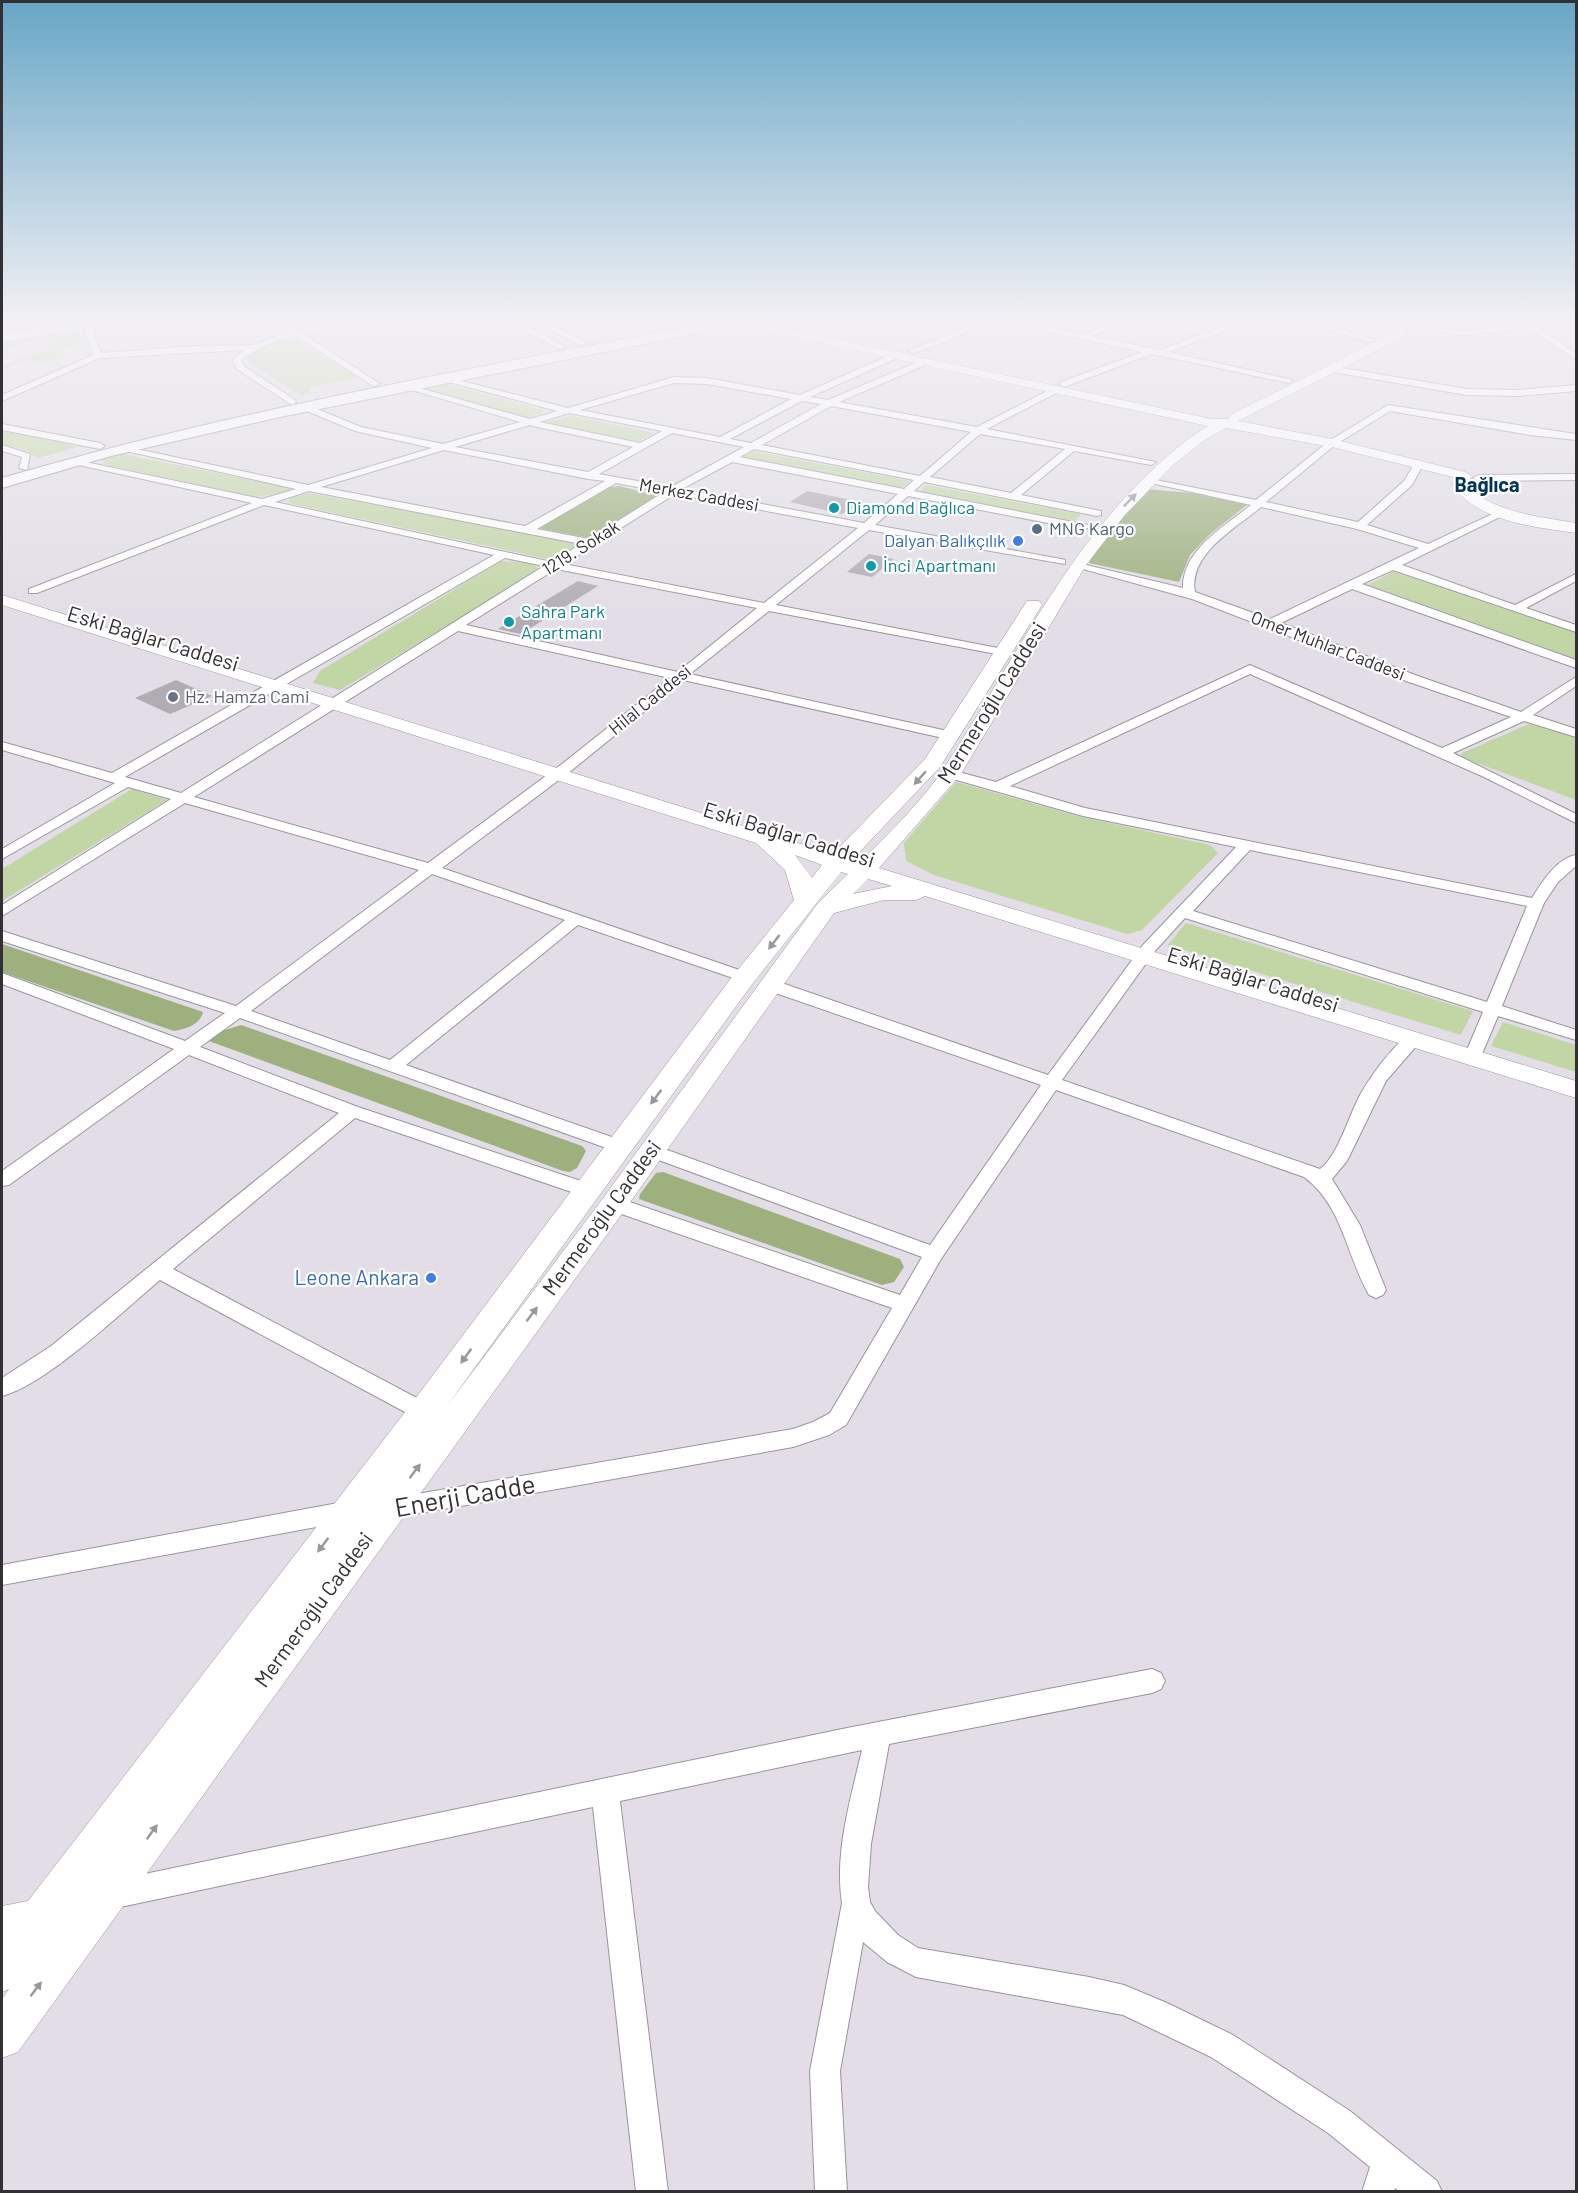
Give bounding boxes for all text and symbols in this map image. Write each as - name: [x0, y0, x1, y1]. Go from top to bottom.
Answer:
- district label: Bağlıca: [1455, 472, 1519, 496]
- street label: Merkez Caddesi: [638, 473, 761, 515]
- one-way arrow: [1123, 494, 1137, 508]
- place label: Diamond Bağlıca: [846, 496, 975, 518]
- marker: Diamond Bağlıca: [827, 501, 841, 515]
- street label: 1219. Sokak: [538, 515, 623, 580]
- place label: MNG Kargo: [1049, 517, 1135, 539]
- marker: MNG Kargo: [1030, 522, 1044, 536]
- place label: Dalyan Balıkçılık: [884, 529, 1006, 551]
- marker: Dalyan Balıkçılık: [1011, 534, 1025, 548]
- place label: İnci Apartmanı: [883, 554, 996, 576]
- marker: İnci Apartmanı: [864, 559, 878, 573]
- street label: Eski Bağlar Caddesi: [65, 600, 242, 676]
- place label: Sahra Park Apartmanı: [521, 600, 605, 643]
- street label: Omer Muhlar Caddesi: [1248, 605, 1409, 685]
- marker: Sahra Park Apartmanı: [502, 615, 516, 629]
- street label: Mermeroğlu Caddesi: [931, 617, 1050, 787]
- street label: Hilal Caddesi: [604, 659, 695, 739]
- place label: Hz. Hamza Cami: [185, 685, 310, 707]
- marker: Hz. Hamza Cami: [166, 690, 180, 704]
- one-way arrow: [914, 770, 927, 785]
- street label: Eski Bağlar Caddesi: [701, 796, 878, 872]
- one-way arrow: [768, 934, 780, 949]
- street label: Eski Bağlar Caddesi: [1165, 941, 1342, 1017]
- one-way arrow: [650, 1088, 662, 1104]
- street label: Mermeroğlu Caddesi: [536, 1135, 665, 1300]
- place label: Leone Ankara: [294, 1264, 419, 1289]
- marker: Leone Ankara: [424, 1271, 438, 1285]
- one-way arrow: [525, 1307, 537, 1322]
- one-way arrow: [460, 1348, 472, 1363]
- one-way arrow: [409, 1463, 422, 1479]
- street label: Enerji Cadde: [392, 1467, 537, 1522]
- street label: Mermeroğlu Caddesi: [248, 1527, 377, 1692]
- one-way arrow: [317, 1537, 330, 1553]
- one-way arrow: [146, 1825, 158, 1841]
- one-way arrow: [30, 1982, 42, 1997]

